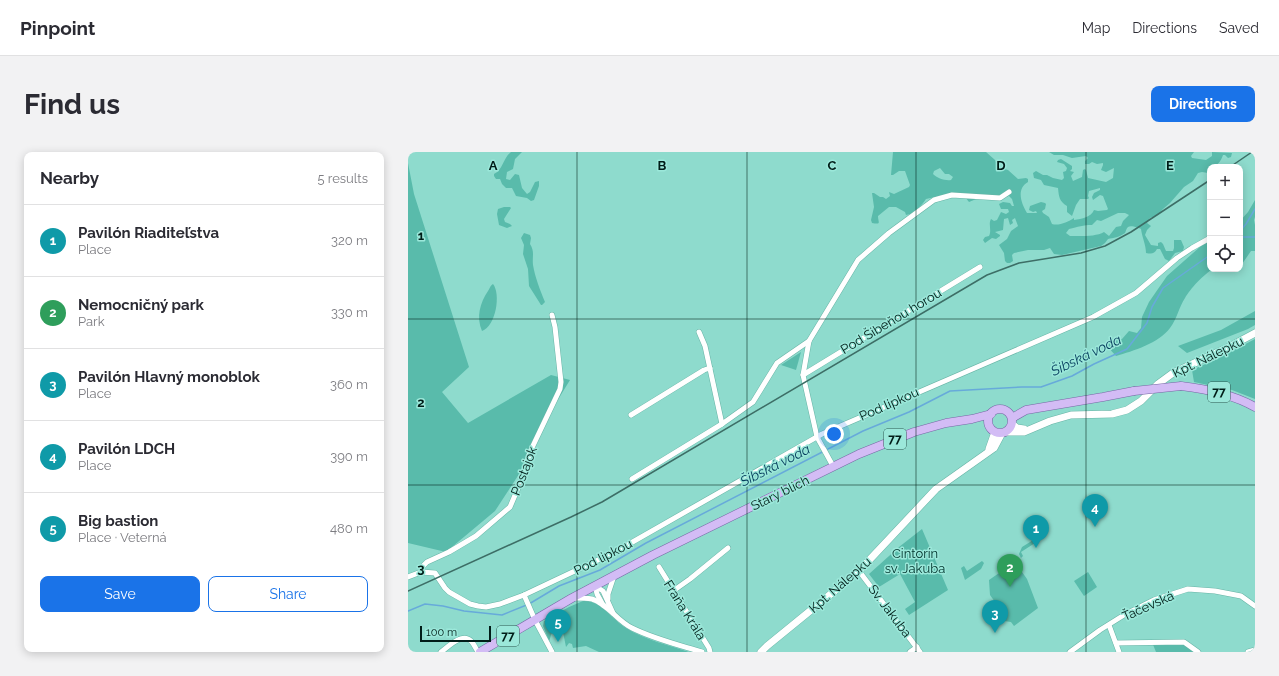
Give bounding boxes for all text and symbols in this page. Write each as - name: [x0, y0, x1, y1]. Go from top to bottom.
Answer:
- text: Pinpoint: [20, 17, 95, 39]
- text: Map: [1082, 20, 1110, 36]
- text: Directions: [1132, 20, 1197, 36]
- text: Saved: [1219, 20, 1259, 36]
- button: Directions: [1151, 86, 1255, 122]
- text: Find us: [24, 88, 120, 121]
- text: A: [489, 158, 498, 173]
- text: B: [658, 158, 667, 173]
- text: C: [828, 158, 837, 173]
- text: D: [996, 158, 1006, 173]
- text: E: [1166, 158, 1174, 173]
- map controls: [1207, 164, 1243, 272]
- button: +: [1207, 164, 1243, 200]
- text: Nearby: [40, 168, 99, 188]
- text: 5 results: [317, 171, 368, 186]
- button: −: [1207, 200, 1243, 236]
- text: Pavilón Riaditeľstva: [78, 224, 219, 242]
- text: 1: [418, 228, 425, 243]
- text: 1: [50, 233, 56, 248]
- text: 320 m: [331, 233, 368, 248]
- button: locate: [1207, 236, 1243, 272]
- text: Place: [78, 242, 111, 257]
- street label: Pod Šibeňou horou: [837, 284, 944, 357]
- text: Nemocničný park: [78, 296, 204, 314]
- text: 2: [49, 305, 57, 320]
- text: 330 m: [331, 305, 368, 320]
- text: Park: [78, 314, 105, 329]
- water label: Šibská voda: [1046, 329, 1124, 379]
- street label: Kpt. Nálepku: [1170, 333, 1246, 381]
- text: Pavilón Hlavný monoblok: [78, 368, 260, 386]
- text: 3: [49, 377, 57, 392]
- text: 360 m: [330, 377, 368, 392]
- road number: 77: [1208, 382, 1230, 402]
- street label: Pod lipkou: [857, 384, 921, 424]
- text: Place: [78, 386, 111, 401]
- text: 2: [417, 395, 425, 410]
- your location: [824, 424, 844, 444]
- road number: 77: [884, 429, 906, 449]
- water label: Šibská voda: [736, 439, 813, 490]
- text: Pavilón LDCH: [78, 440, 175, 458]
- street label: Postajok: [508, 444, 540, 497]
- text: 4: [49, 449, 57, 464]
- text: 390 m: [330, 449, 368, 464]
- text: Place: [78, 458, 111, 473]
- street label: Starý blich: [748, 472, 812, 514]
- pin: 4: [1082, 494, 1108, 527]
- text: Big bastion: [78, 512, 158, 530]
- pin: 1: [1023, 515, 1049, 548]
- text: 5: [49, 521, 57, 536]
- text: 480 m: [330, 521, 368, 536]
- text: Place · Veterná: [78, 530, 167, 545]
- street label: Pod lipkou: [571, 536, 635, 578]
- park label: Cintorín sv. Jakuba: [885, 546, 945, 576]
- street label: Kpt. Nálepku: [806, 554, 874, 616]
- pin: 2: [997, 554, 1023, 587]
- text: 3: [417, 561, 425, 576]
- button: Save: [40, 576, 200, 612]
- button: Share: [208, 576, 368, 612]
- street label: Fraňa Kráľa: [661, 577, 709, 643]
- street label: Sv. Jakuba: [865, 582, 915, 640]
- street label: Ťačevská: [1120, 588, 1176, 624]
- pin: 3: [982, 600, 1008, 633]
- pin: 5: [545, 609, 571, 642]
- scale bar: [420, 624, 491, 643]
- text: 100 m: [426, 626, 457, 639]
- road number: 77: [497, 626, 519, 646]

